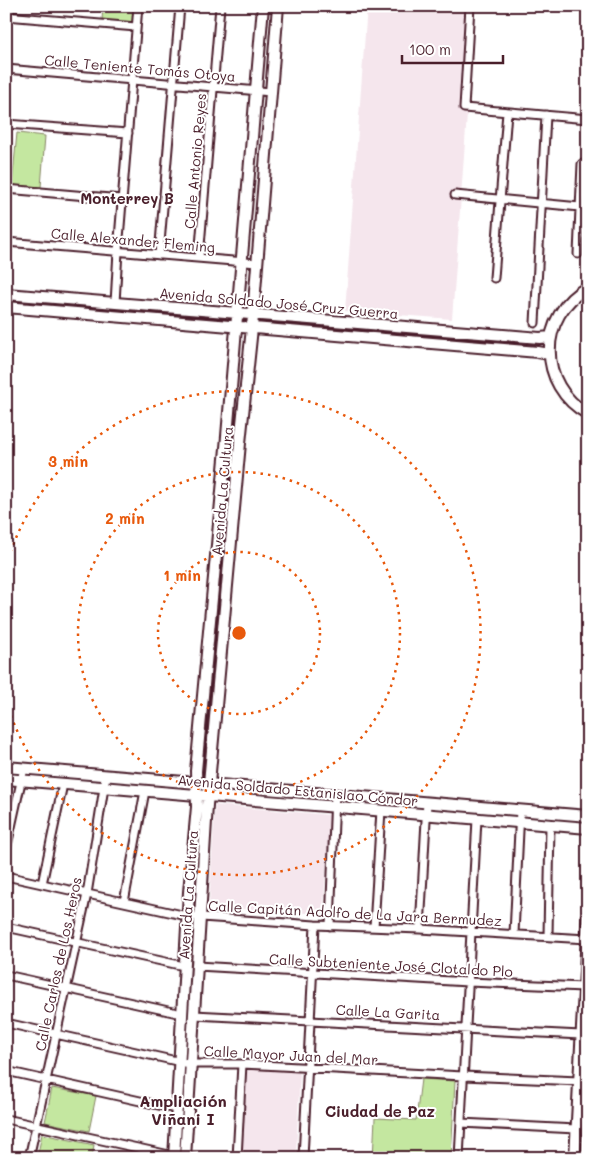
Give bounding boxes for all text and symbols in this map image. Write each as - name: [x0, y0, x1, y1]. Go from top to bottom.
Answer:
- scale bar: [402, 32, 503, 64]
- text: 100 m: [409, 39, 451, 59]
- street label: Calle Teniente Tomás Otoya: [44, 50, 236, 86]
- street label: Calle Antonio Reyes: [180, 92, 210, 230]
- district label: Monterrey B: [80, 188, 174, 208]
- street label: Calle Alexander Fleming: [50, 223, 216, 257]
- street label: Avenida Soldado José Cruz Guerra: [159, 283, 399, 323]
- street label: Avenida La Cultura: [207, 426, 237, 556]
- text: 3 min: [48, 451, 88, 471]
- text: 2 min: [105, 508, 145, 528]
- text: 1 min: [163, 565, 201, 585]
- centre of rings: [230, 624, 248, 642]
- street label: Avenida Soldado Estanislao Cóndor: [177, 770, 419, 810]
- street label: Avenida La Cultura: [174, 830, 202, 960]
- street label: Calle Carlos de Los Heros: [30, 875, 86, 1053]
- street label: Calle Capitán Adolfo de La Jara Bermudez: [208, 896, 503, 930]
- street label: Calle Subteniente José Clotaldo Plo: [269, 949, 513, 981]
- street label: Calle La Garita: [335, 1000, 441, 1024]
- street label: Calle Mayor Juan del Mar: [203, 1041, 379, 1069]
- district label: Ampliación Viñani I: [139, 1090, 227, 1129]
- district label: Ciudad de Paz: [325, 1101, 436, 1121]

